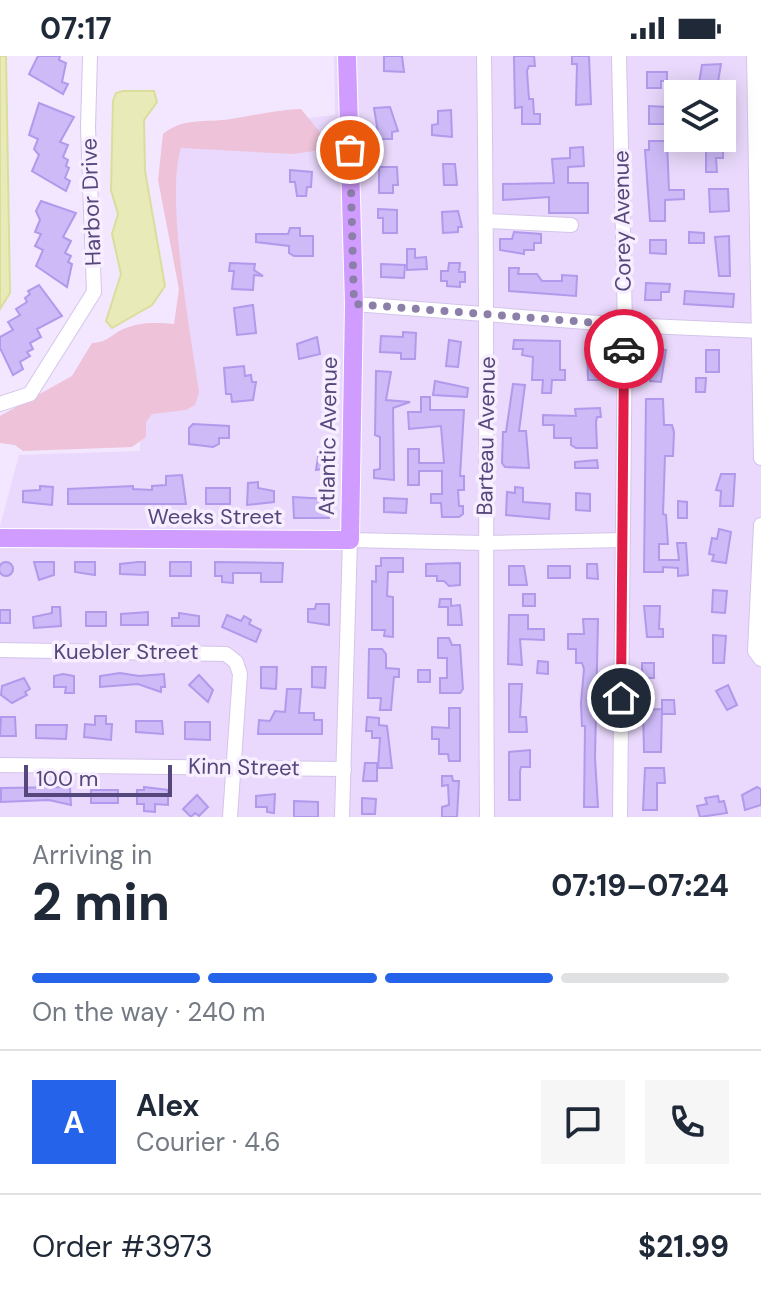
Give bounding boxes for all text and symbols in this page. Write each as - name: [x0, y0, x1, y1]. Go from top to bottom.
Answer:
- text: 07:17: [40, 9, 112, 48]
- map controls: [664, 80, 736, 152]
- button: layers: [664, 80, 736, 152]
- pin: [316, 116, 384, 184]
- icon: bag: [328, 128, 372, 172]
- street label: Harbor Drive: [74, 138, 108, 266]
- street label: Corey Avenue: [606, 150, 638, 292]
- courier: [584, 309, 664, 389]
- icon: car: [602, 327, 646, 371]
- street label: Atlantic Avenue: [312, 356, 344, 516]
- street label: Barteau Avenue: [470, 356, 502, 516]
- street label: Weeks Street: [148, 502, 282, 531]
- street label: Kuebler Street: [53, 637, 199, 666]
- pin: [587, 664, 655, 732]
- icon: home: [599, 676, 643, 720]
- street label: Kinn Street: [188, 752, 300, 782]
- scale bar: [24, 761, 172, 797]
- text: 100 m: [36, 764, 98, 793]
- text: Arriving in: [32, 838, 152, 872]
- text: 07:19–07:24: [551, 866, 729, 905]
- text: 2 min: [32, 868, 170, 936]
- text: On the way · 240 m: [32, 995, 266, 1029]
- button: chat: [541, 1080, 625, 1164]
- button: phone: [645, 1080, 729, 1164]
- text: Alex: [136, 1086, 199, 1125]
- text: A: [63, 1103, 85, 1142]
- text: Courier · 4.6: [136, 1125, 281, 1159]
- text: Order #3973: [32, 1227, 213, 1266]
- text: $21.99: [638, 1227, 729, 1266]

